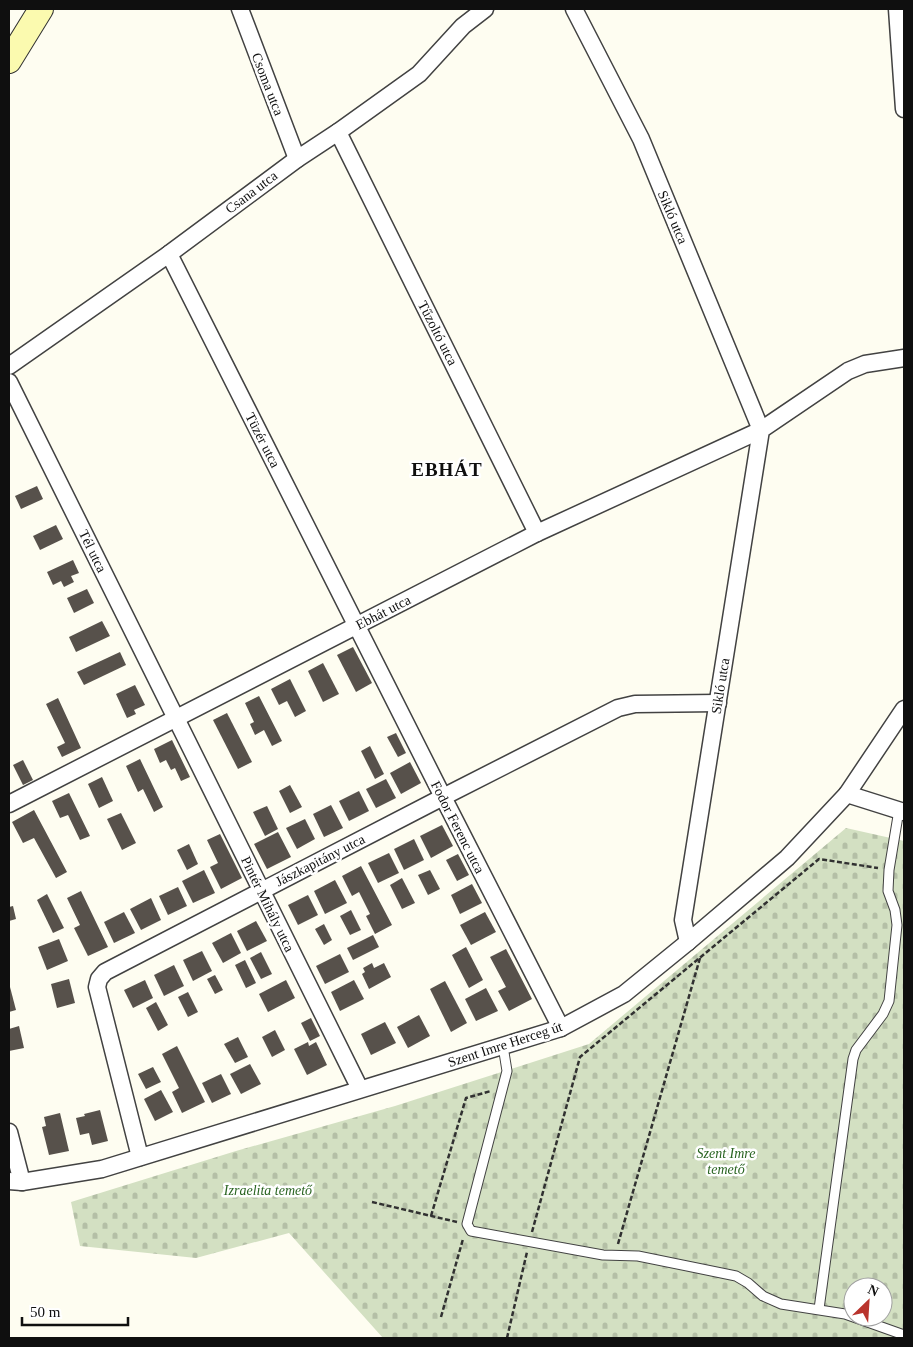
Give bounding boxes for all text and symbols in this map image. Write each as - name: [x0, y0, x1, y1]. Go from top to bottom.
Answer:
- street label: Csoma utca: [249, 51, 287, 118]
- street label: Csana utca: [222, 168, 281, 217]
- street label: Sikló utca: [655, 188, 691, 247]
- street label: Tűzoltó utca: [415, 298, 461, 369]
- street label: Tüzér utca: [242, 410, 283, 471]
- district label: EBHÁT: [411, 459, 483, 480]
- street label: Tél utca: [76, 527, 110, 576]
- street label: Ebhát utca: [353, 592, 414, 633]
- street label: Sikló utca: [709, 656, 732, 715]
- street label: Fodor Ferenc utca: [428, 778, 488, 877]
- street label: Jászkapitány utca: [273, 831, 368, 889]
- street label: Pintér Mihály utca: [238, 854, 297, 955]
- street label: Szent Imre Herceg út: [446, 1019, 564, 1070]
- park label: Szent Imre temető: [697, 1146, 755, 1177]
- park label: Izraelita temető: [223, 1183, 313, 1198]
- north arrow: [843, 1277, 893, 1327]
- text: N: [866, 1282, 881, 1300]
- scale bar: [22, 1294, 129, 1326]
- text: 50 m: [30, 1304, 61, 1320]

